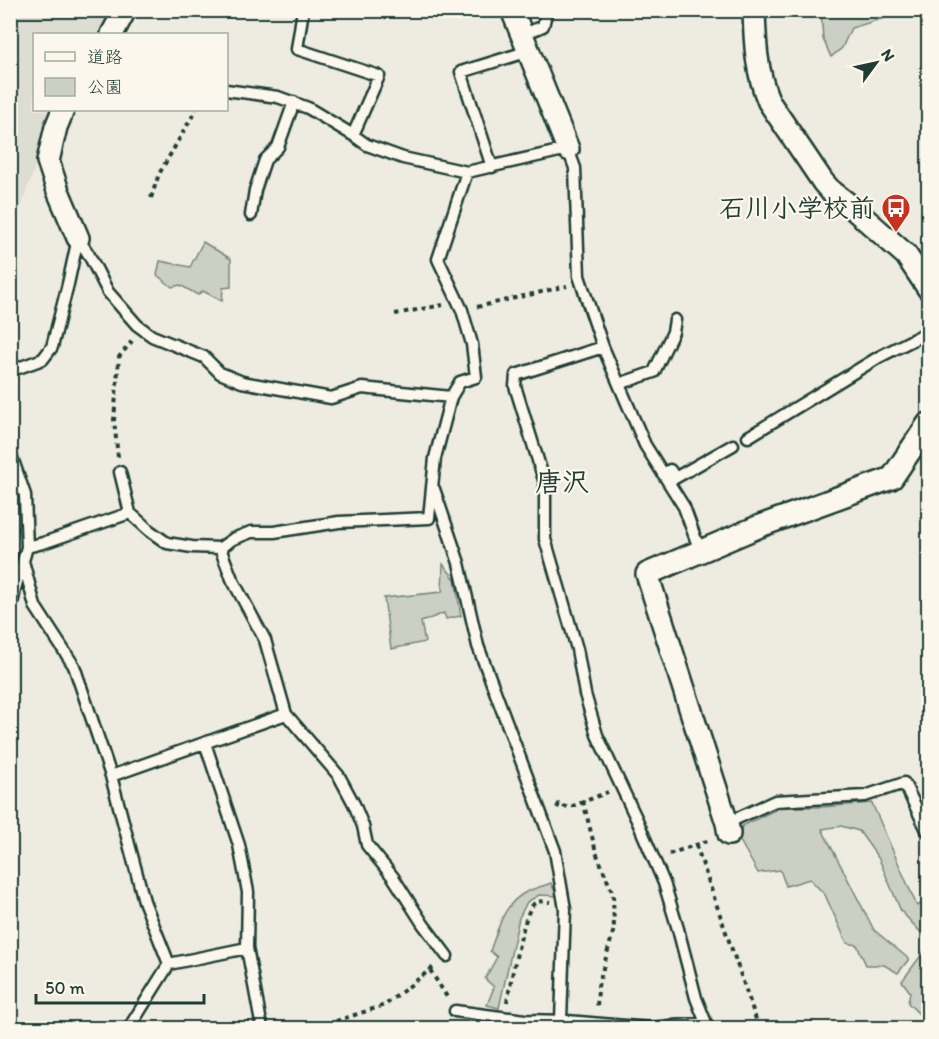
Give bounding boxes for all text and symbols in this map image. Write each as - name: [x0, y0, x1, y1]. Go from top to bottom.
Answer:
- legend: [33, 33, 228, 111]
- north arrow: [846, 33, 906, 93]
- text: N: [877, 45, 899, 65]
- text: 道路: [87, 46, 123, 68]
- text: 公園: [87, 76, 123, 98]
- place label: 石川小学校前: [719, 192, 875, 224]
- bus stop icon: 石川小学校前: [880, 192, 912, 234]
- district label: 唐沢: [535, 465, 589, 498]
- scale bar: [36, 967, 204, 1005]
- text: 50 m: [45, 977, 85, 999]

